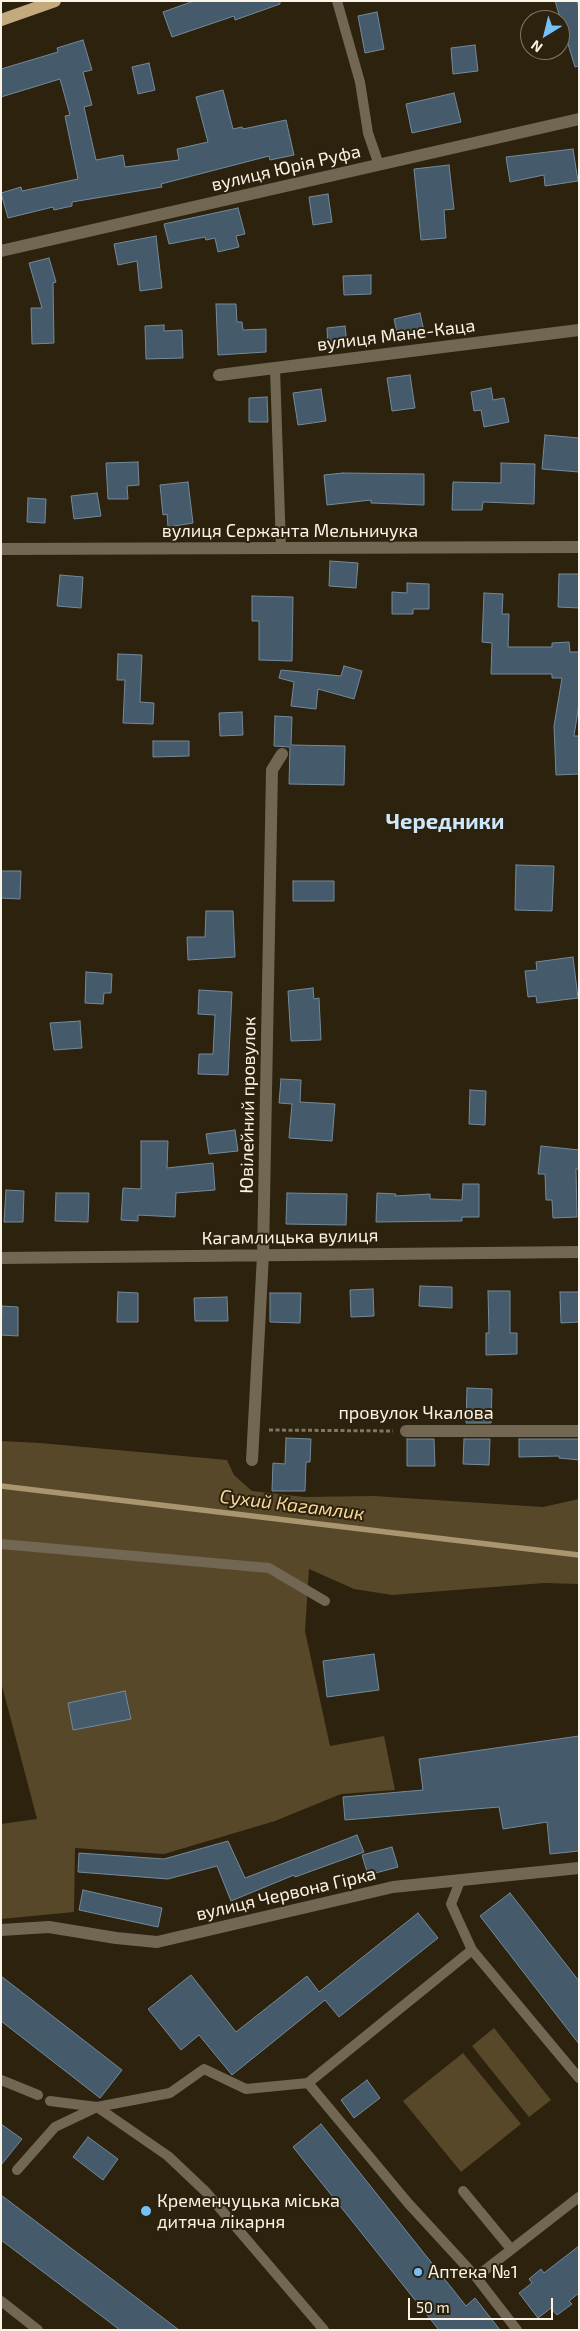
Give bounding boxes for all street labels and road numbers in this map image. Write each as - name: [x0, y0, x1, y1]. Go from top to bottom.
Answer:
- street label: вулиця Юрія Руфа: [209, 140, 363, 196]
- street label: вулиця Мане-Каца: [316, 315, 476, 355]
- street label: вулиця Сержанта Мельничука: [162, 520, 418, 542]
- street label: Ювілейний провулок: [236, 1016, 260, 1194]
- street label: Кагамлицька вулиця: [201, 1225, 379, 1249]
- street label: провулок Чкалова: [338, 1402, 494, 1424]
- street label: вулиця Червона Гірка: [194, 1863, 378, 1925]

